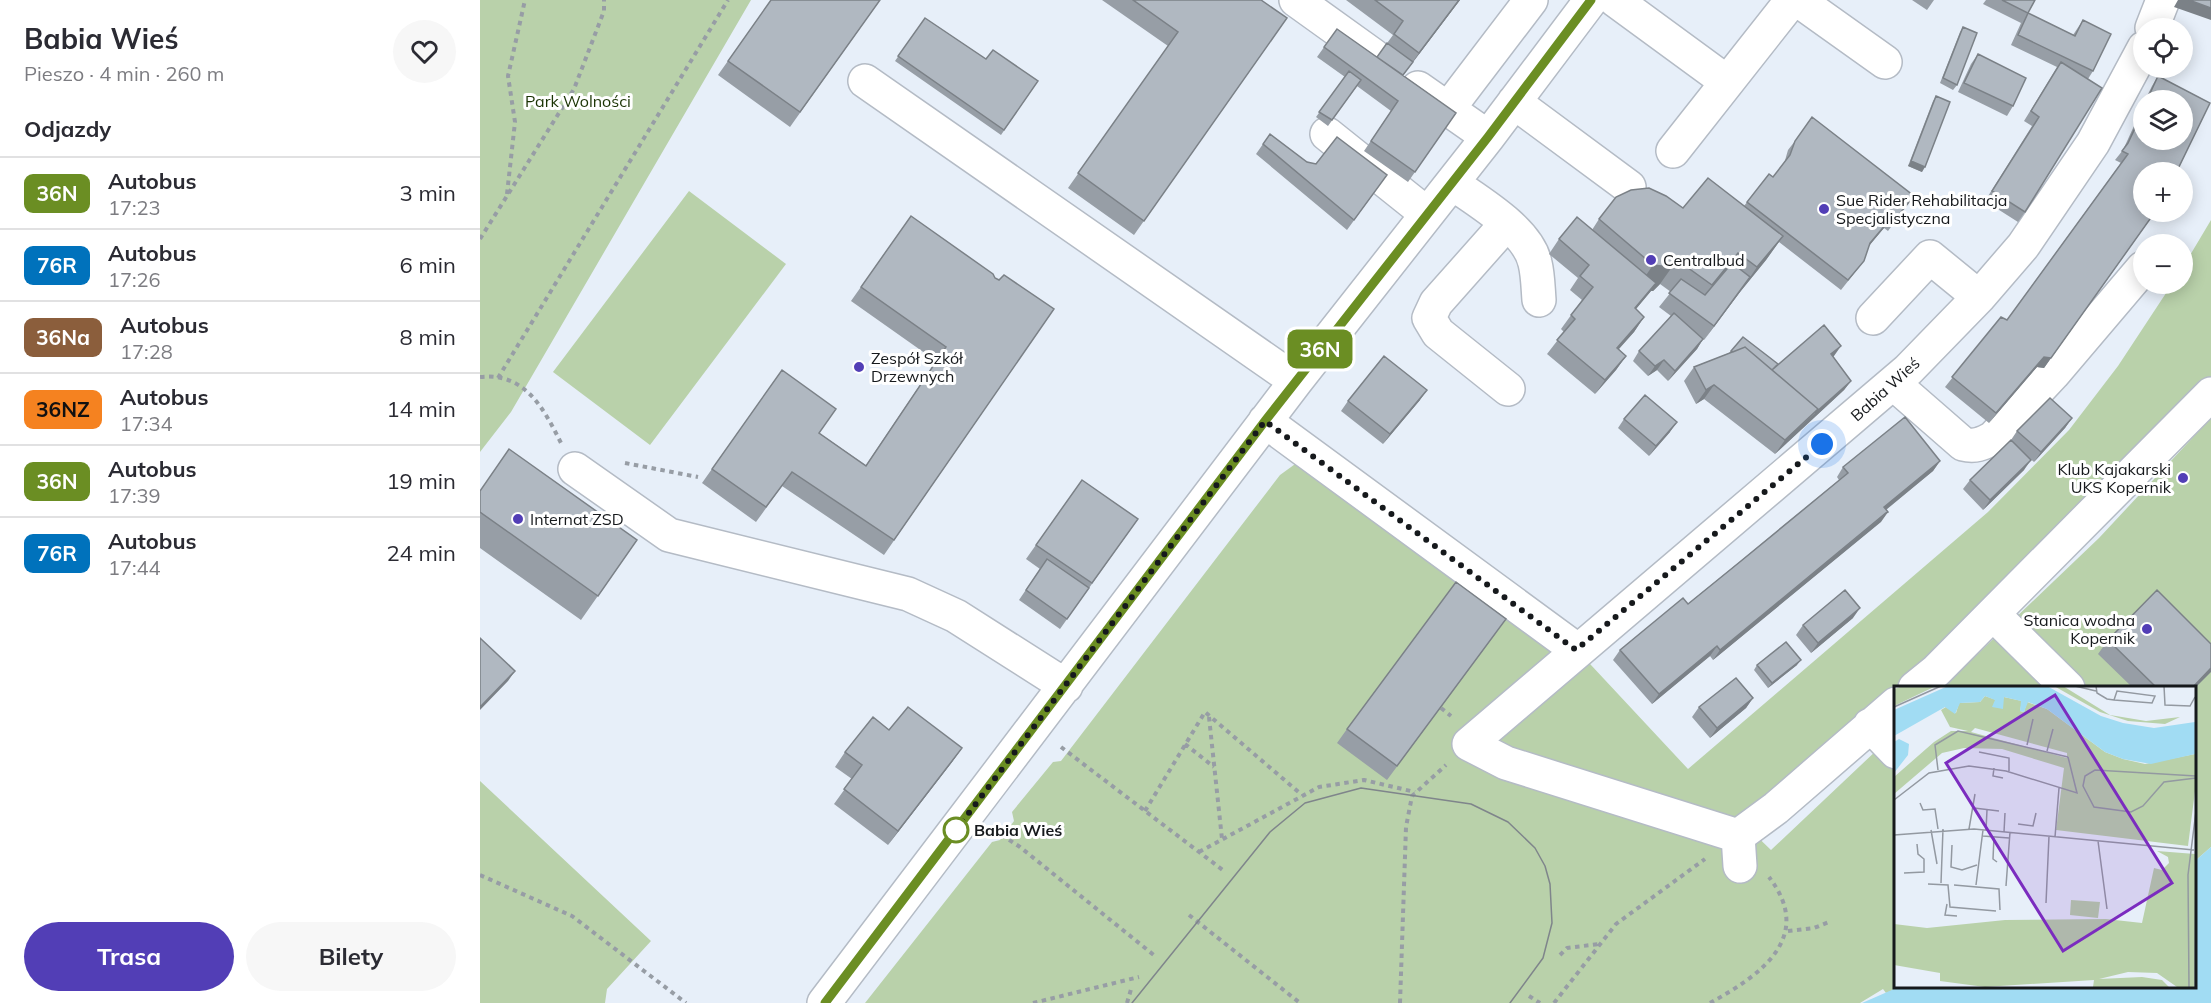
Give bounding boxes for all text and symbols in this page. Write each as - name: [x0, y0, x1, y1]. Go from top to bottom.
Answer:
- map controls: [2133, 18, 2193, 294]
- button: locate: [2133, 18, 2193, 78]
- button: heart: [393, 20, 456, 83]
- text: Babia Wieś: [24, 21, 178, 56]
- text: Pieszo · 4 min · 260 m: [24, 61, 224, 86]
- button: layers: [2133, 90, 2193, 150]
- park label: Park Wolności: [525, 91, 631, 111]
- text: Odjazdy: [24, 115, 111, 143]
- button: +: [2133, 162, 2193, 222]
- text: Autobus: [108, 167, 197, 195]
- text: 3 min: [400, 179, 456, 207]
- text: 36N: [36, 180, 78, 206]
- place label: Sue Rider Rehabilitacja Specjalistyczna: [1836, 190, 2007, 228]
- text: 17:23: [108, 195, 161, 220]
- marker: Sue Rider Rehabilitacja Specjalistyczna: [1817, 202, 1831, 216]
- button: −: [2133, 234, 2193, 294]
- text: Autobus: [108, 239, 197, 267]
- place label: Centralbud: [1663, 250, 1745, 270]
- text: 6 min: [400, 251, 456, 279]
- text: 76R: [37, 252, 77, 278]
- marker: Centralbud: [1644, 253, 1658, 267]
- text: 17:26: [108, 267, 161, 292]
- text: Autobus: [120, 311, 209, 339]
- text: 8 min: [400, 323, 456, 351]
- text: 36Na: [36, 324, 90, 350]
- line badge: 36N: [1286, 330, 1354, 368]
- text: 36N: [1299, 336, 1341, 362]
- text: 17:28: [120, 339, 173, 364]
- place label: Zespół Szkół Drzewnych: [871, 348, 964, 386]
- street label: Babia Wieś: [1846, 353, 1924, 425]
- marker: Zespół Szkół Drzewnych: [852, 360, 866, 374]
- text: Autobus: [120, 383, 208, 411]
- text: 14 min: [386, 395, 456, 423]
- text: 36NZ: [36, 396, 90, 422]
- text: 17:34: [120, 411, 172, 436]
- your location: [1807, 429, 1837, 459]
- text: Autobus: [108, 455, 197, 483]
- place label: Klub Kajakarski UKS Kopernik: [2057, 459, 2172, 497]
- text: 19 min: [386, 467, 456, 495]
- text: 36N: [36, 468, 78, 494]
- marker: Klub Kajakarski UKS Kopernik: [2176, 471, 2190, 485]
- text: 17:39: [108, 483, 161, 508]
- place label: Internat ZSD: [530, 509, 624, 529]
- marker: Internat ZSD: [511, 512, 525, 526]
- text: Autobus: [108, 527, 197, 555]
- text: 24 min: [386, 539, 456, 567]
- text: 76R: [37, 540, 77, 566]
- text: 17:44: [108, 555, 161, 580]
- place label: Stanica wodna Kopernik: [2024, 610, 2136, 648]
- marker: Stanica wodna Kopernik: [2140, 622, 2154, 636]
- inset map: [1894, 686, 2196, 988]
- marker: Babia Wieś: [943, 817, 969, 843]
- place label: Babia Wieś: [974, 820, 1062, 840]
- button: Trasa: [24, 922, 234, 991]
- button: Bilety: [246, 922, 456, 991]

